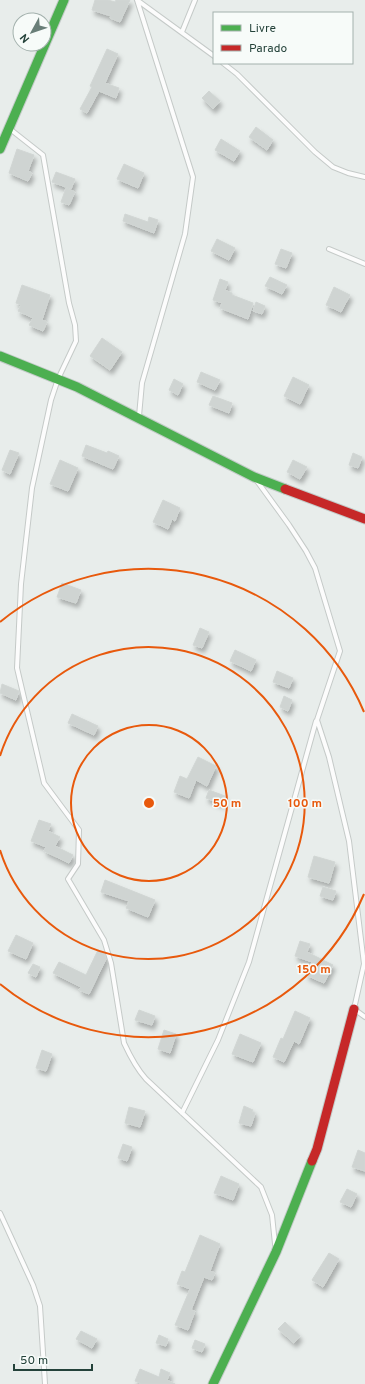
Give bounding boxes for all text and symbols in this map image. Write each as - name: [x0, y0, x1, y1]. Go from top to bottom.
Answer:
- north arrow: [12, 12, 52, 52]
- legend: [213, 12, 353, 64]
- text: Livre: [249, 21, 276, 37]
- text: N: [17, 30, 33, 45]
- text: Parado: [249, 41, 287, 57]
- centre of rings: [142, 796, 156, 810]
- text: 50 m: [213, 796, 241, 812]
- text: 100 m: [288, 796, 322, 812]
- text: 150 m: [297, 962, 331, 978]
- scale bar: [14, 1346, 92, 1372]
- text: 50 m: [20, 1353, 48, 1369]

